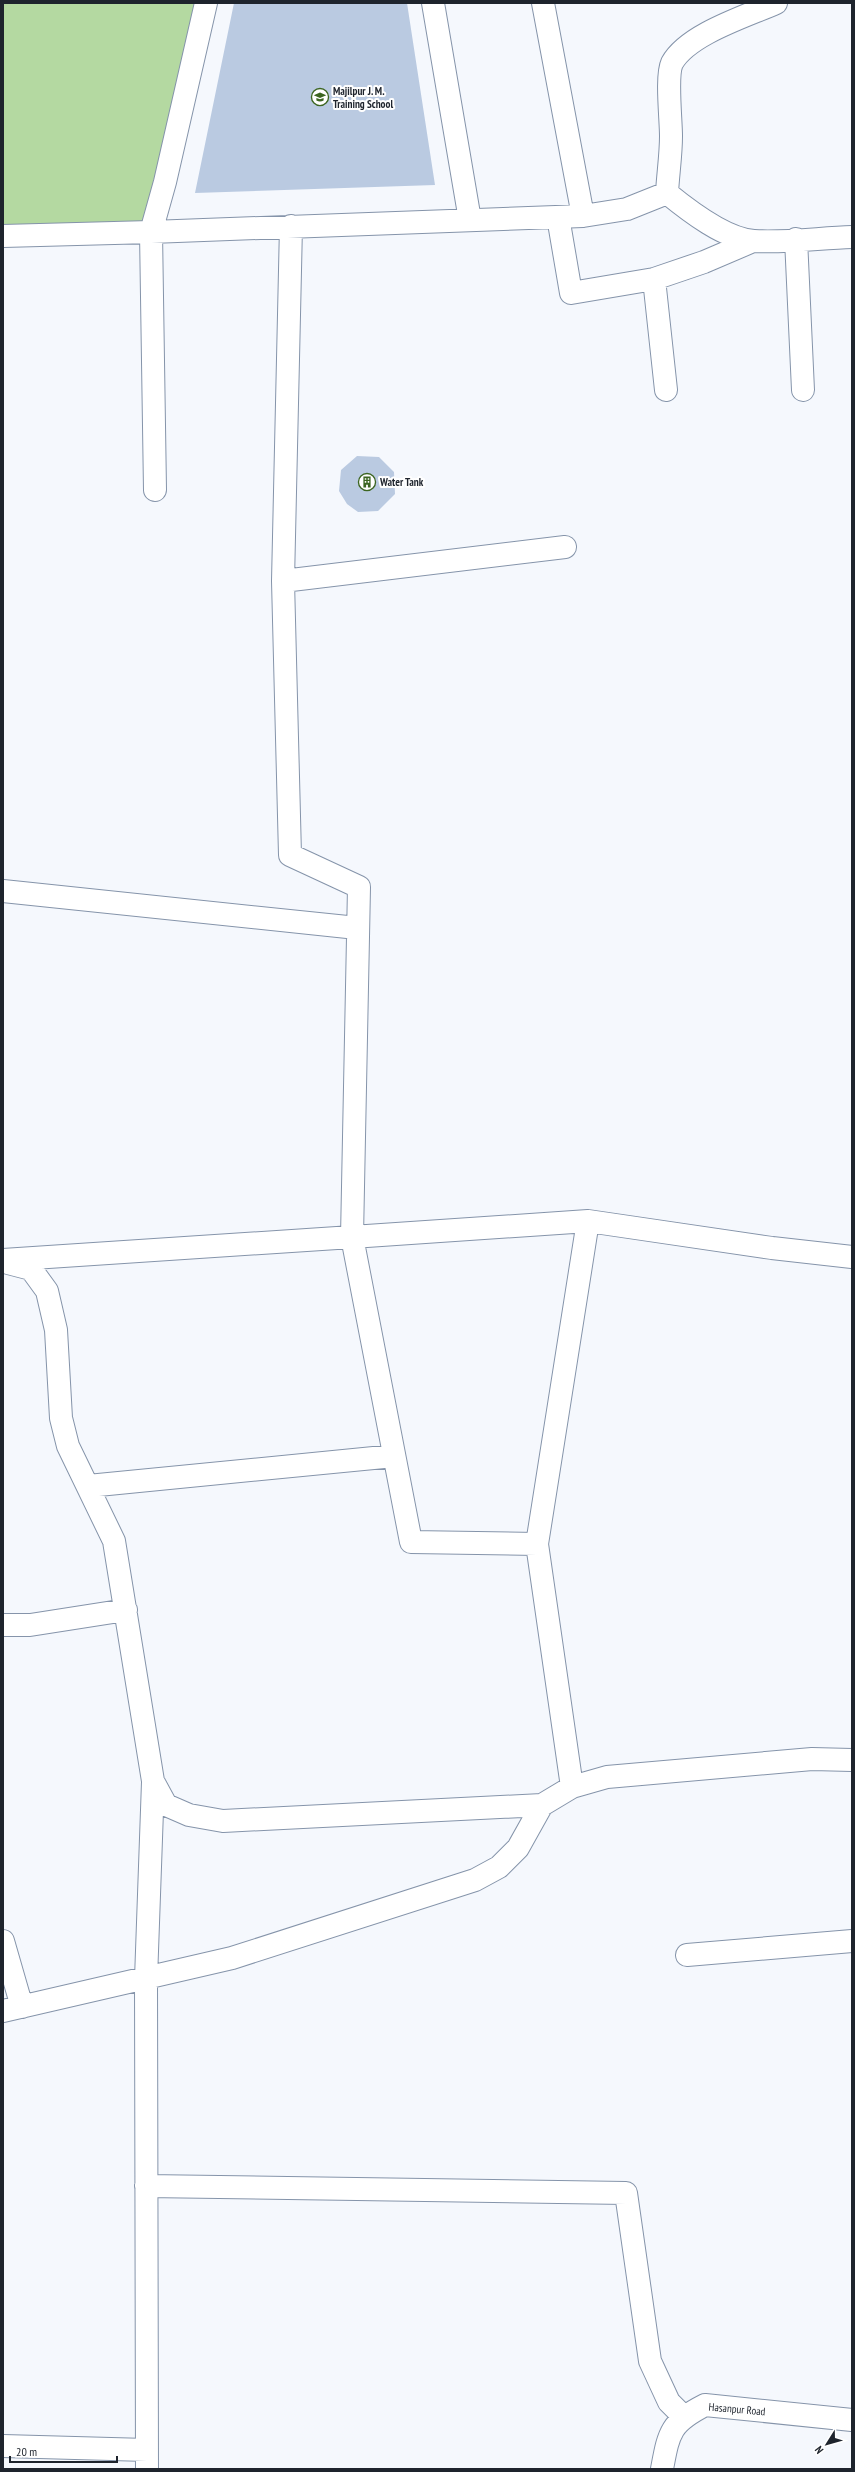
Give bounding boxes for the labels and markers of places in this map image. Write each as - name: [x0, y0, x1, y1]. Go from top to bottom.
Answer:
- place label: Majilpur J. M. Training School: [333, 84, 393, 111]
- school or university icon: Majilpur J. M. Training School: [310, 87, 330, 107]
- building icon: Water Tank: [357, 472, 377, 492]
- place label: Water Tank: [379, 475, 424, 489]

